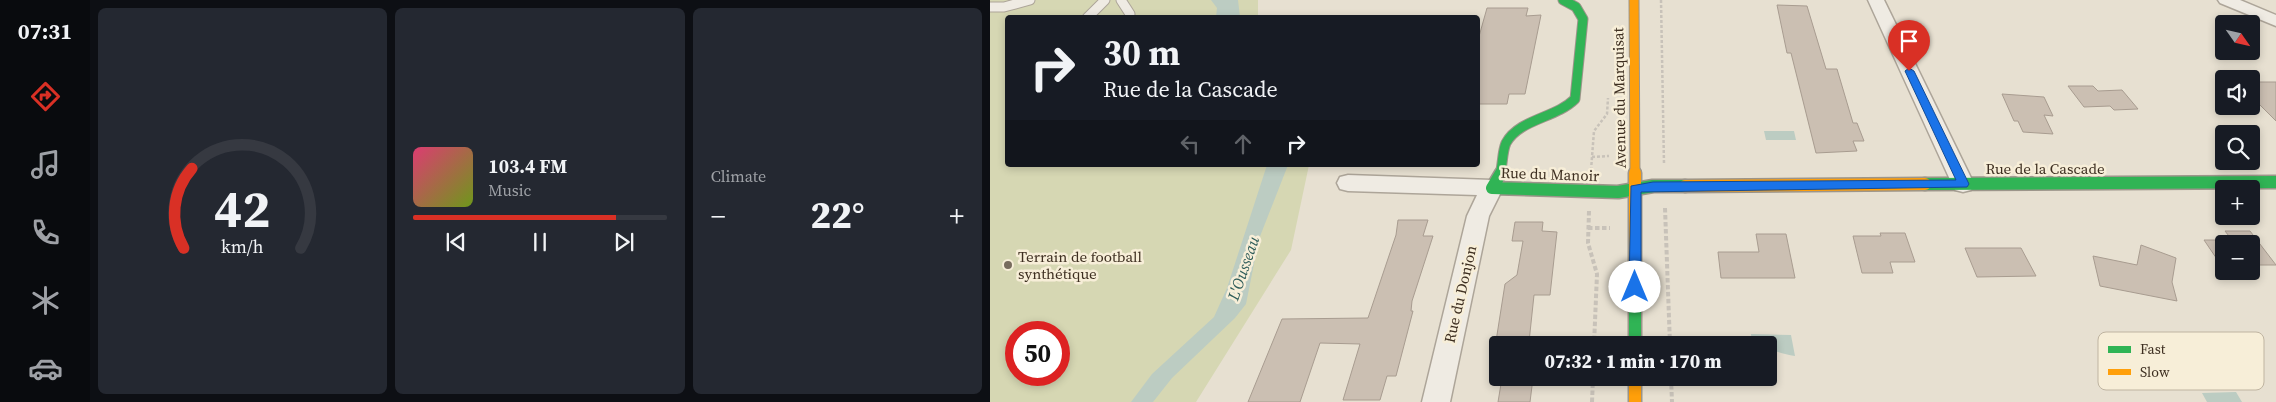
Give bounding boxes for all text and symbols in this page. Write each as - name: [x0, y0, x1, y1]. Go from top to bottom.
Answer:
- north arrow: [2215, 15, 2260, 60]
- map controls: [2215, 15, 2260, 280]
- text: 07:31: [18, 16, 72, 46]
- pin: [1888, 20, 1930, 71]
- street label: Avenue du Marquisat: [1607, 27, 1631, 169]
- icon: arrive: [1895, 27, 1923, 55]
- text: 30 m: [1103, 29, 1180, 77]
- icon: right: [1020, 35, 1085, 100]
- button: sound: [2215, 70, 2260, 115]
- text: Rue de la Cascade: [1103, 74, 1278, 104]
- icon: directions: [28, 79, 63, 114]
- button: search: [2215, 125, 2260, 170]
- icon: left: [1176, 130, 1204, 158]
- icon: ahead: [1229, 130, 1257, 158]
- icon: right: [1282, 130, 1310, 158]
- icon: music: [28, 147, 63, 182]
- text: 103.4 FM: [488, 153, 567, 179]
- street label: Rue de la Cascade: [1985, 158, 2105, 179]
- street label: Rue du Manoir: [1500, 162, 1600, 186]
- text: Climate: [711, 165, 766, 187]
- text: 42: [214, 173, 271, 244]
- text: Music: [488, 179, 531, 201]
- button: +: [2215, 180, 2260, 225]
- text: 22°: [810, 189, 865, 241]
- text: −: [711, 197, 726, 235]
- text: +: [949, 197, 964, 235]
- icon: phone: [28, 215, 63, 250]
- icon: previous: [442, 228, 470, 256]
- icon: pause: [526, 228, 554, 256]
- icon: next: [610, 228, 638, 256]
- water label: L'Ousseau: [1221, 232, 1264, 304]
- text: km/h: [221, 234, 264, 259]
- button: −: [2215, 235, 2260, 280]
- street label: Rue du Donjon: [1439, 243, 1481, 345]
- place label: Terrain de football synthétique: [1018, 246, 1143, 284]
- marker: Terrain de football synthétique: [1002, 259, 1014, 271]
- position arrow: [1608, 260, 1660, 312]
- icon: climate: [28, 283, 63, 318]
- speed limit sign: 50: [1005, 321, 1070, 386]
- legend: [2098, 332, 2264, 390]
- text: Fast: [2140, 339, 2166, 359]
- text: 07:32 · 1 min · 170 m: [1544, 348, 1722, 374]
- icon: car: [28, 351, 63, 386]
- text: Slow: [2140, 362, 2170, 382]

